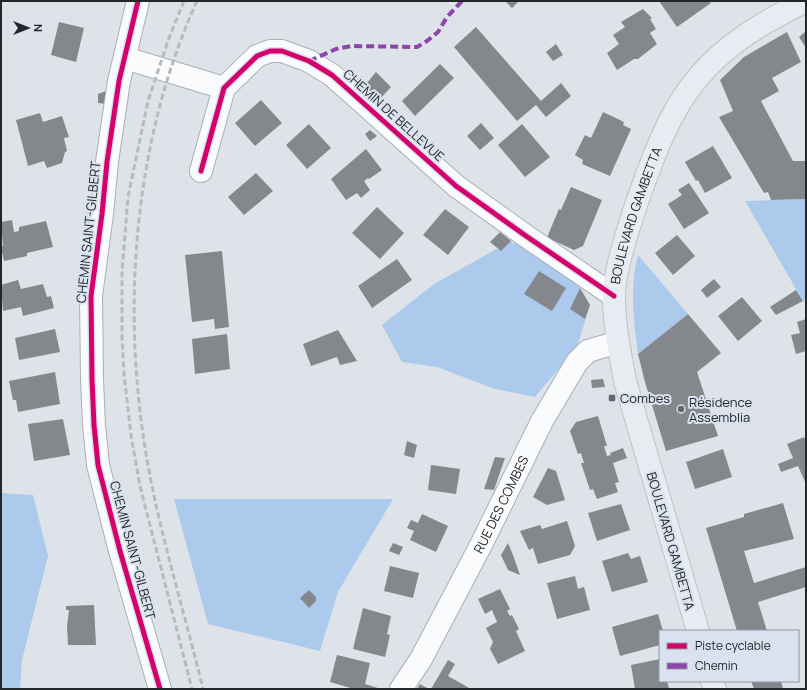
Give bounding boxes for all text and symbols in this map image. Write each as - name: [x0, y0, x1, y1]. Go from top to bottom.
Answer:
- north arrow: [8, 8, 48, 48]
- text: N: [31, 24, 46, 32]
- street label: CHEMIN DE BELLEVUE: [340, 65, 448, 165]
- street label: BOULEVARD GAMBETTA: [606, 144, 666, 285]
- street label: CHEMIN SAINT-GILBERT: [72, 160, 104, 304]
- place label: Combes: [620, 389, 670, 407]
- marker: Combes: [607, 393, 617, 403]
- place label: Résidence Assemblia: [689, 393, 752, 426]
- marker: Résidence Assemblia: [676, 404, 686, 414]
- street label: RUE DES COMBES: [469, 453, 533, 556]
- street label: BOULEVARD GAMBETTA: [643, 470, 699, 612]
- street label: CHEMIN SAINT-GILBERT: [106, 479, 160, 621]
- legend: [659, 630, 799, 682]
- text: Piste cyclable: [695, 637, 771, 654]
- text: Chemin: [695, 657, 738, 674]

